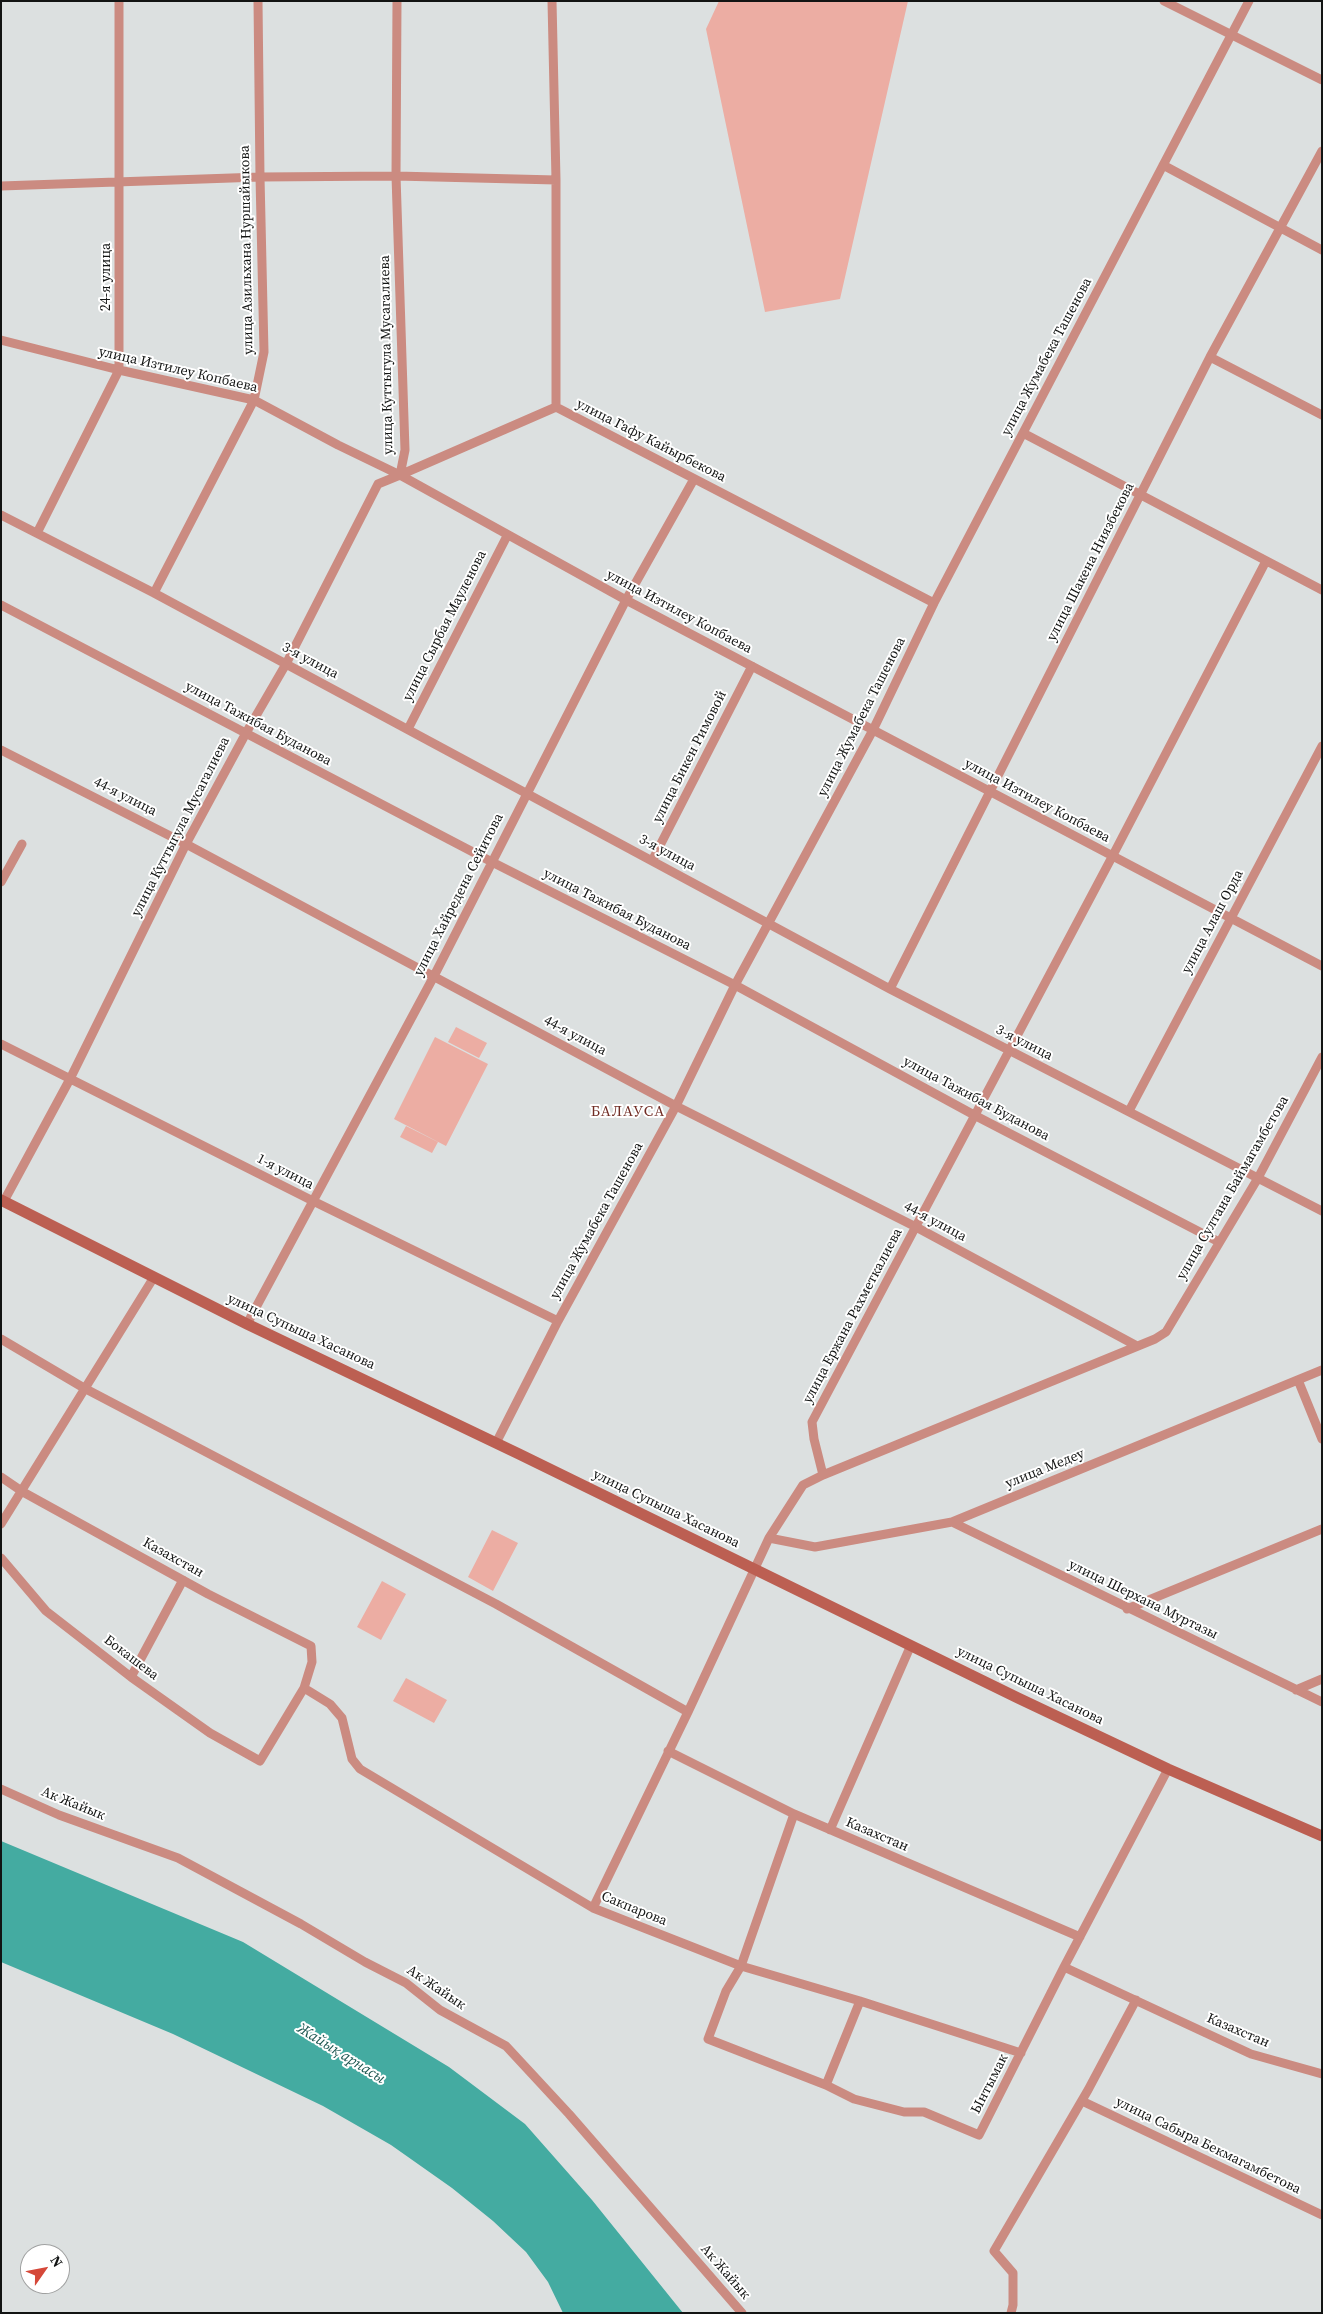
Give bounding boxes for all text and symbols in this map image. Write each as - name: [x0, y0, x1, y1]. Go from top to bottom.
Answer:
- street label: улица Азильхана Нуршайыкова: [237, 145, 257, 355]
- street label: 24-я улица: [98, 243, 114, 311]
- street label: улица Куттыгула Мусагалиева: [377, 255, 397, 455]
- street label: улица Жумабека Ташенова: [998, 275, 1096, 439]
- street label: улица Изтилеу Копбаева: [97, 344, 259, 396]
- street label: улица Гафу Кайырбекова: [573, 396, 729, 486]
- street label: улица Шакена Ниязбекова: [1044, 480, 1138, 644]
- street label: улица Сырбая Мауленова: [400, 548, 490, 704]
- street label: улица Изтилеу Копбаева: [603, 566, 755, 658]
- street label: улица Жумабека Ташенова: [814, 634, 910, 800]
- street label: 3-я улица: [279, 639, 341, 683]
- street label: улица Тажибая Буданова: [182, 678, 334, 770]
- street label: улица Бикен Римовой: [649, 688, 731, 826]
- street label: улица Куттыгула Мусагалиева: [128, 734, 234, 920]
- street label: улица Изтилеу Копбаева: [961, 755, 1113, 847]
- street label: 44-я улица: [91, 774, 159, 820]
- street label: улица Хайредена Сейитова: [411, 811, 507, 979]
- street label: 3-я улица: [636, 831, 698, 875]
- street label: улица Тажибая Буданова: [540, 865, 694, 955]
- street label: улица Алаш Орда: [1179, 867, 1247, 977]
- street label: 44-я улица: [541, 1013, 609, 1059]
- street label: 3-я улица: [993, 1022, 1055, 1064]
- street label: улица Тажибая Буданова: [900, 1053, 1052, 1145]
- street label: улица Султана Баймагамбетова: [1173, 1093, 1293, 1283]
- district label: БАЛАУСА: [590, 1103, 666, 1121]
- street label: улица Жумабека Ташенова: [547, 1140, 647, 1302]
- street label: 1-я улица: [254, 1151, 316, 1193]
- street label: 44-я улица: [901, 1199, 969, 1245]
- street label: улица Ержана Рахметкалиева: [800, 1225, 906, 1407]
- street label: улица Супыша Хасанова: [224, 1290, 378, 1374]
- street label: улица Медеу: [1003, 1445, 1087, 1493]
- street label: улица Супыша Хасанова: [590, 1466, 742, 1552]
- street label: Казахстан: [140, 1534, 206, 1582]
- street label: улица Шерхана Муртазы: [1066, 1557, 1220, 1643]
- street label: Бокашева: [100, 1632, 162, 1684]
- street label: улица Супыша Хасанова: [954, 1643, 1106, 1729]
- street label: Ак Жайык: [39, 1784, 107, 1824]
- street label: Казахстан: [843, 1814, 911, 1856]
- street label: Сакпарова: [599, 1888, 669, 1930]
- street label: Ак Жайык: [403, 1962, 469, 2014]
- street label: Казахстан: [1204, 2010, 1272, 2052]
- water label: Жайық арнасы: [294, 2020, 388, 2088]
- street label: Ынтымак: [968, 2051, 1012, 2117]
- street label: улица Сабыра Бекмагамбетова: [1113, 2094, 1303, 2198]
- street label: Ак Жайык: [697, 2241, 753, 2303]
- north arrow: [20, 2244, 70, 2294]
- text: N: [46, 2252, 68, 2271]

